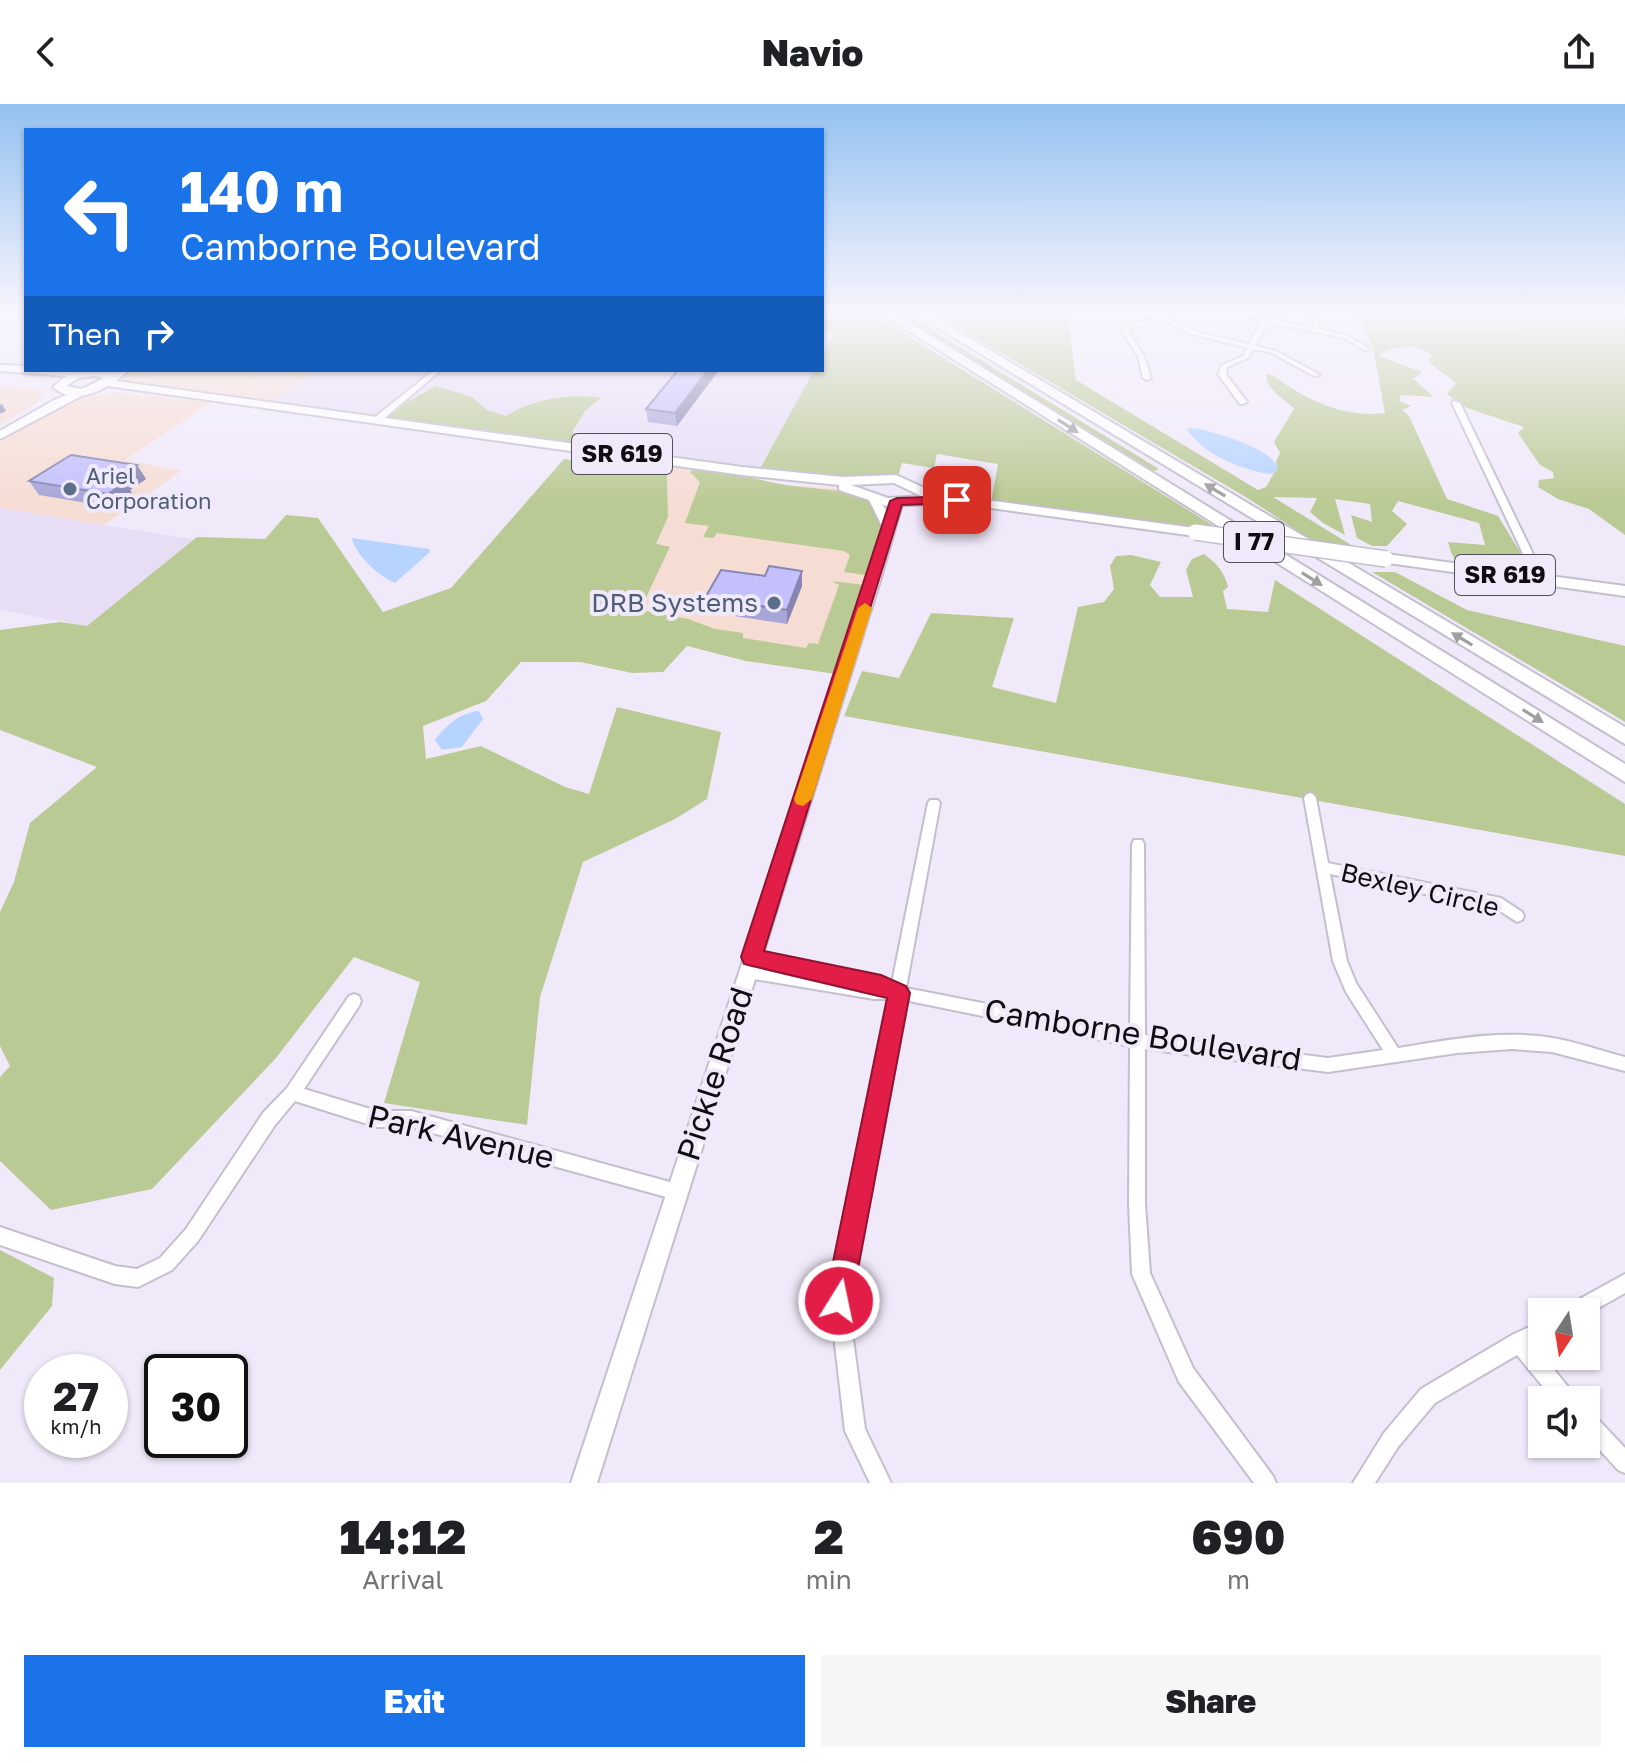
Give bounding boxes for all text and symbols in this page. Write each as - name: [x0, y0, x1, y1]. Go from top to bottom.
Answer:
- icon: back: [24, 30, 68, 74]
- icon: share: [1557, 30, 1601, 74]
- text: Navio: [762, 31, 863, 74]
- text: 140 m: [180, 157, 343, 224]
- icon: left: [48, 160, 152, 264]
- text: Camborne Boulevard: [180, 225, 541, 268]
- icon: right: [137, 312, 181, 356]
- text: Then: [48, 316, 121, 352]
- one-way arrow: [1057, 419, 1079, 433]
- road number: SR 619: [572, 434, 672, 474]
- place label: Ariel Corporation: [86, 462, 211, 514]
- pin: [923, 466, 991, 534]
- icon: arrive: [935, 478, 979, 522]
- marker: Ariel Corporation: [61, 480, 79, 498]
- one-way arrow: [1204, 483, 1226, 497]
- road number: I 77: [1224, 522, 1284, 562]
- road number: SR 619: [1455, 555, 1555, 595]
- one-way arrow: [1302, 571, 1323, 586]
- place label: DRB Systems: [591, 587, 758, 618]
- marker: DRB Systems: [765, 594, 783, 612]
- one-way arrow: [1451, 632, 1473, 646]
- one-way arrow: [1522, 709, 1544, 723]
- street label: Bexley Circle: [1338, 856, 1502, 923]
- street label: Pickle Road: [668, 982, 760, 1165]
- street label: Camborne Boulevard: [982, 990, 1304, 1078]
- street label: Park Avenue: [364, 1096, 558, 1176]
- position arrow: [797, 1259, 881, 1343]
- north arrow: [1528, 1298, 1600, 1370]
- map controls: [1528, 1298, 1600, 1458]
- speed limit sign: 30: [144, 1354, 248, 1458]
- text: 27: [53, 1372, 99, 1420]
- button: sound: [1528, 1386, 1600, 1458]
- text: km/h: [51, 1414, 101, 1438]
- text: 14:12: [340, 1507, 466, 1565]
- text: 2: [814, 1507, 844, 1565]
- text: 690: [1191, 1507, 1285, 1565]
- text: Arrival: [362, 1564, 444, 1595]
- text: min: [806, 1564, 852, 1595]
- text: m: [1227, 1564, 1250, 1595]
- button: Exit: [24, 1655, 805, 1747]
- button: Share: [821, 1655, 1601, 1747]

